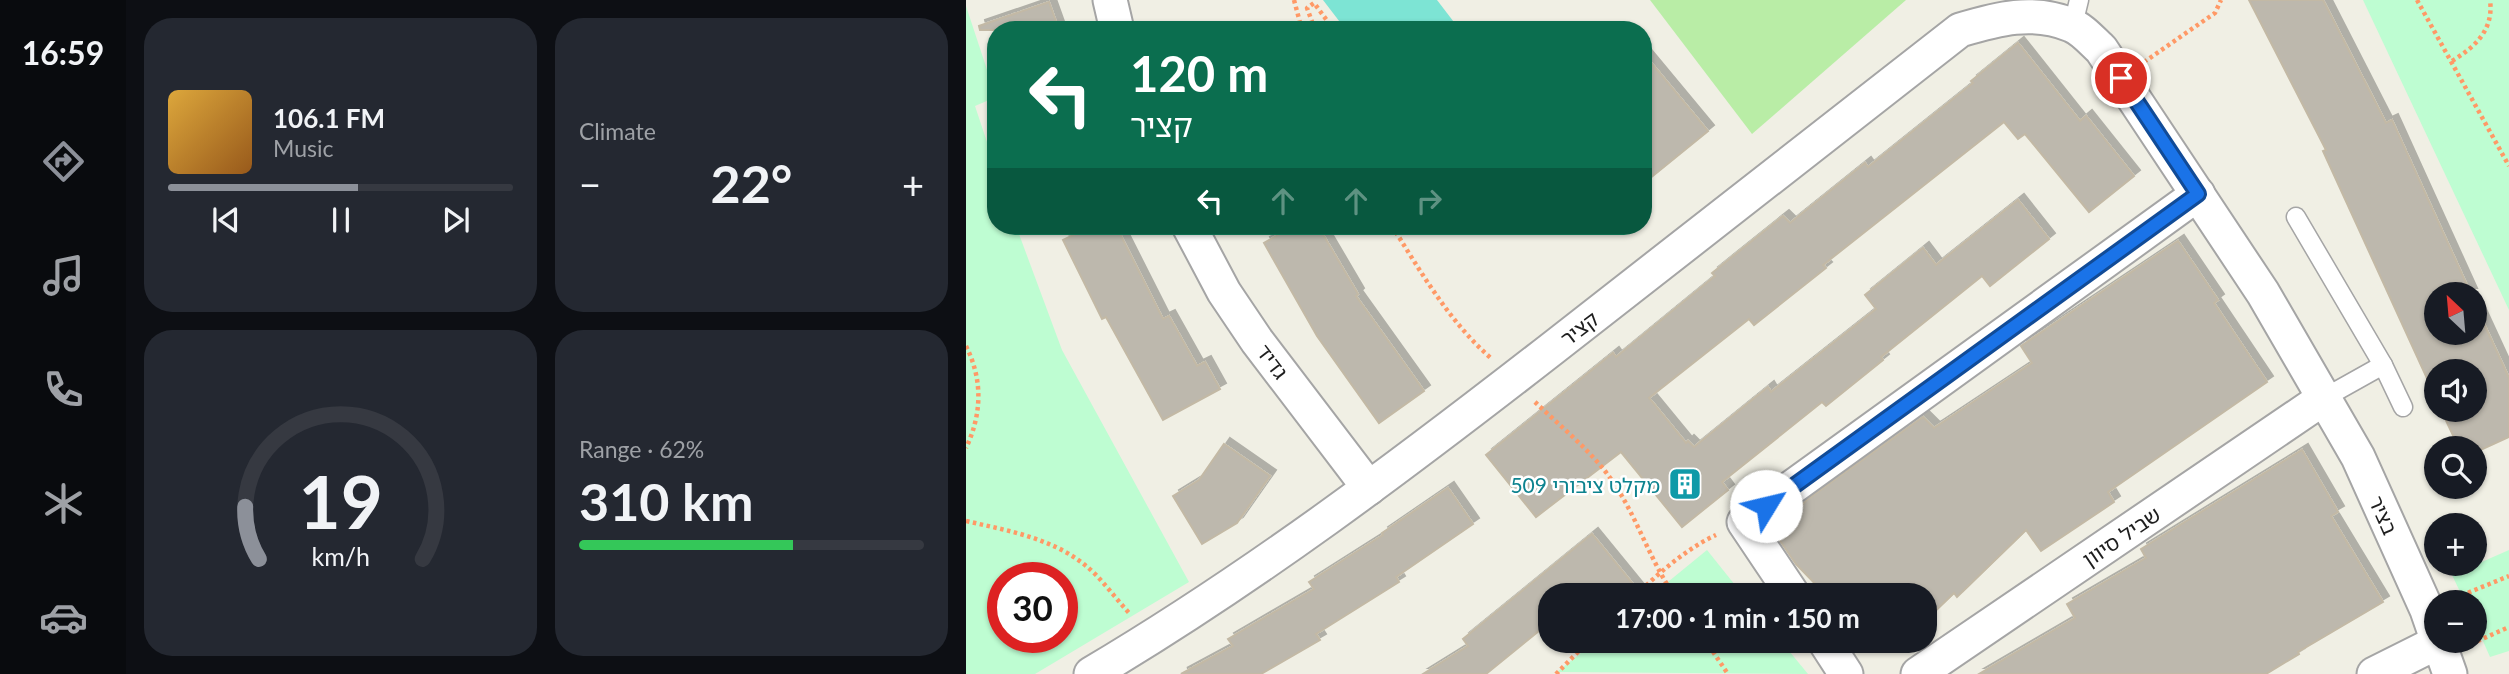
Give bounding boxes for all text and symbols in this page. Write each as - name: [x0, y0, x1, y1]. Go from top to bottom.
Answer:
- text: 16:59: [22, 33, 104, 72]
- text: 120 m: [1130, 44, 1268, 102]
- pin: [2091, 48, 2151, 108]
- icon: left: [1015, 49, 1106, 140]
- icon: arrive: [2102, 59, 2140, 97]
- text: 106.1 FM: [273, 102, 385, 134]
- text: קציר: [1130, 105, 1193, 144]
- text: Climate: [579, 117, 656, 145]
- text: Music: [273, 134, 333, 162]
- icon: directions: [39, 137, 88, 186]
- text: 22°: [711, 152, 792, 214]
- text: −: [579, 161, 601, 207]
- text: +: [902, 161, 924, 207]
- icon: left: [1191, 182, 1229, 220]
- icon: ahead: [1264, 182, 1302, 220]
- icon: ahead: [1337, 182, 1375, 220]
- icon: right: [1410, 182, 1448, 220]
- icon: previous: [207, 201, 245, 239]
- icon: pause: [322, 201, 360, 239]
- icon: next: [437, 201, 475, 239]
- icon: music: [39, 251, 88, 300]
- north arrow: [2424, 282, 2487, 345]
- map controls: [2424, 282, 2487, 653]
- street label: קציר: [1555, 306, 1603, 350]
- street label: גדיד: [1252, 339, 1294, 383]
- button: sound: [2424, 359, 2487, 422]
- icon: phone: [39, 365, 88, 414]
- text: Range · 62%: [579, 435, 704, 463]
- button: search: [2424, 436, 2487, 499]
- text: 19: [298, 457, 383, 545]
- building icon: מקלט ציבורי 509: [1666, 465, 1704, 503]
- position arrow: [1729, 469, 1803, 543]
- text: 310 km: [579, 470, 753, 532]
- place label: מקלט ציבורי 509: [1510, 472, 1660, 497]
- icon: climate: [39, 479, 88, 528]
- street label: בציר: [2364, 492, 2404, 538]
- street label: שביל סיוון: [2077, 501, 2165, 571]
- button: +: [2424, 513, 2487, 576]
- text: km/h: [311, 541, 370, 571]
- speed limit sign: 30: [987, 562, 1078, 653]
- button: −: [2424, 590, 2487, 653]
- icon: car: [39, 593, 88, 642]
- text: 17:00 · 1 min · 150 m: [1615, 602, 1860, 634]

